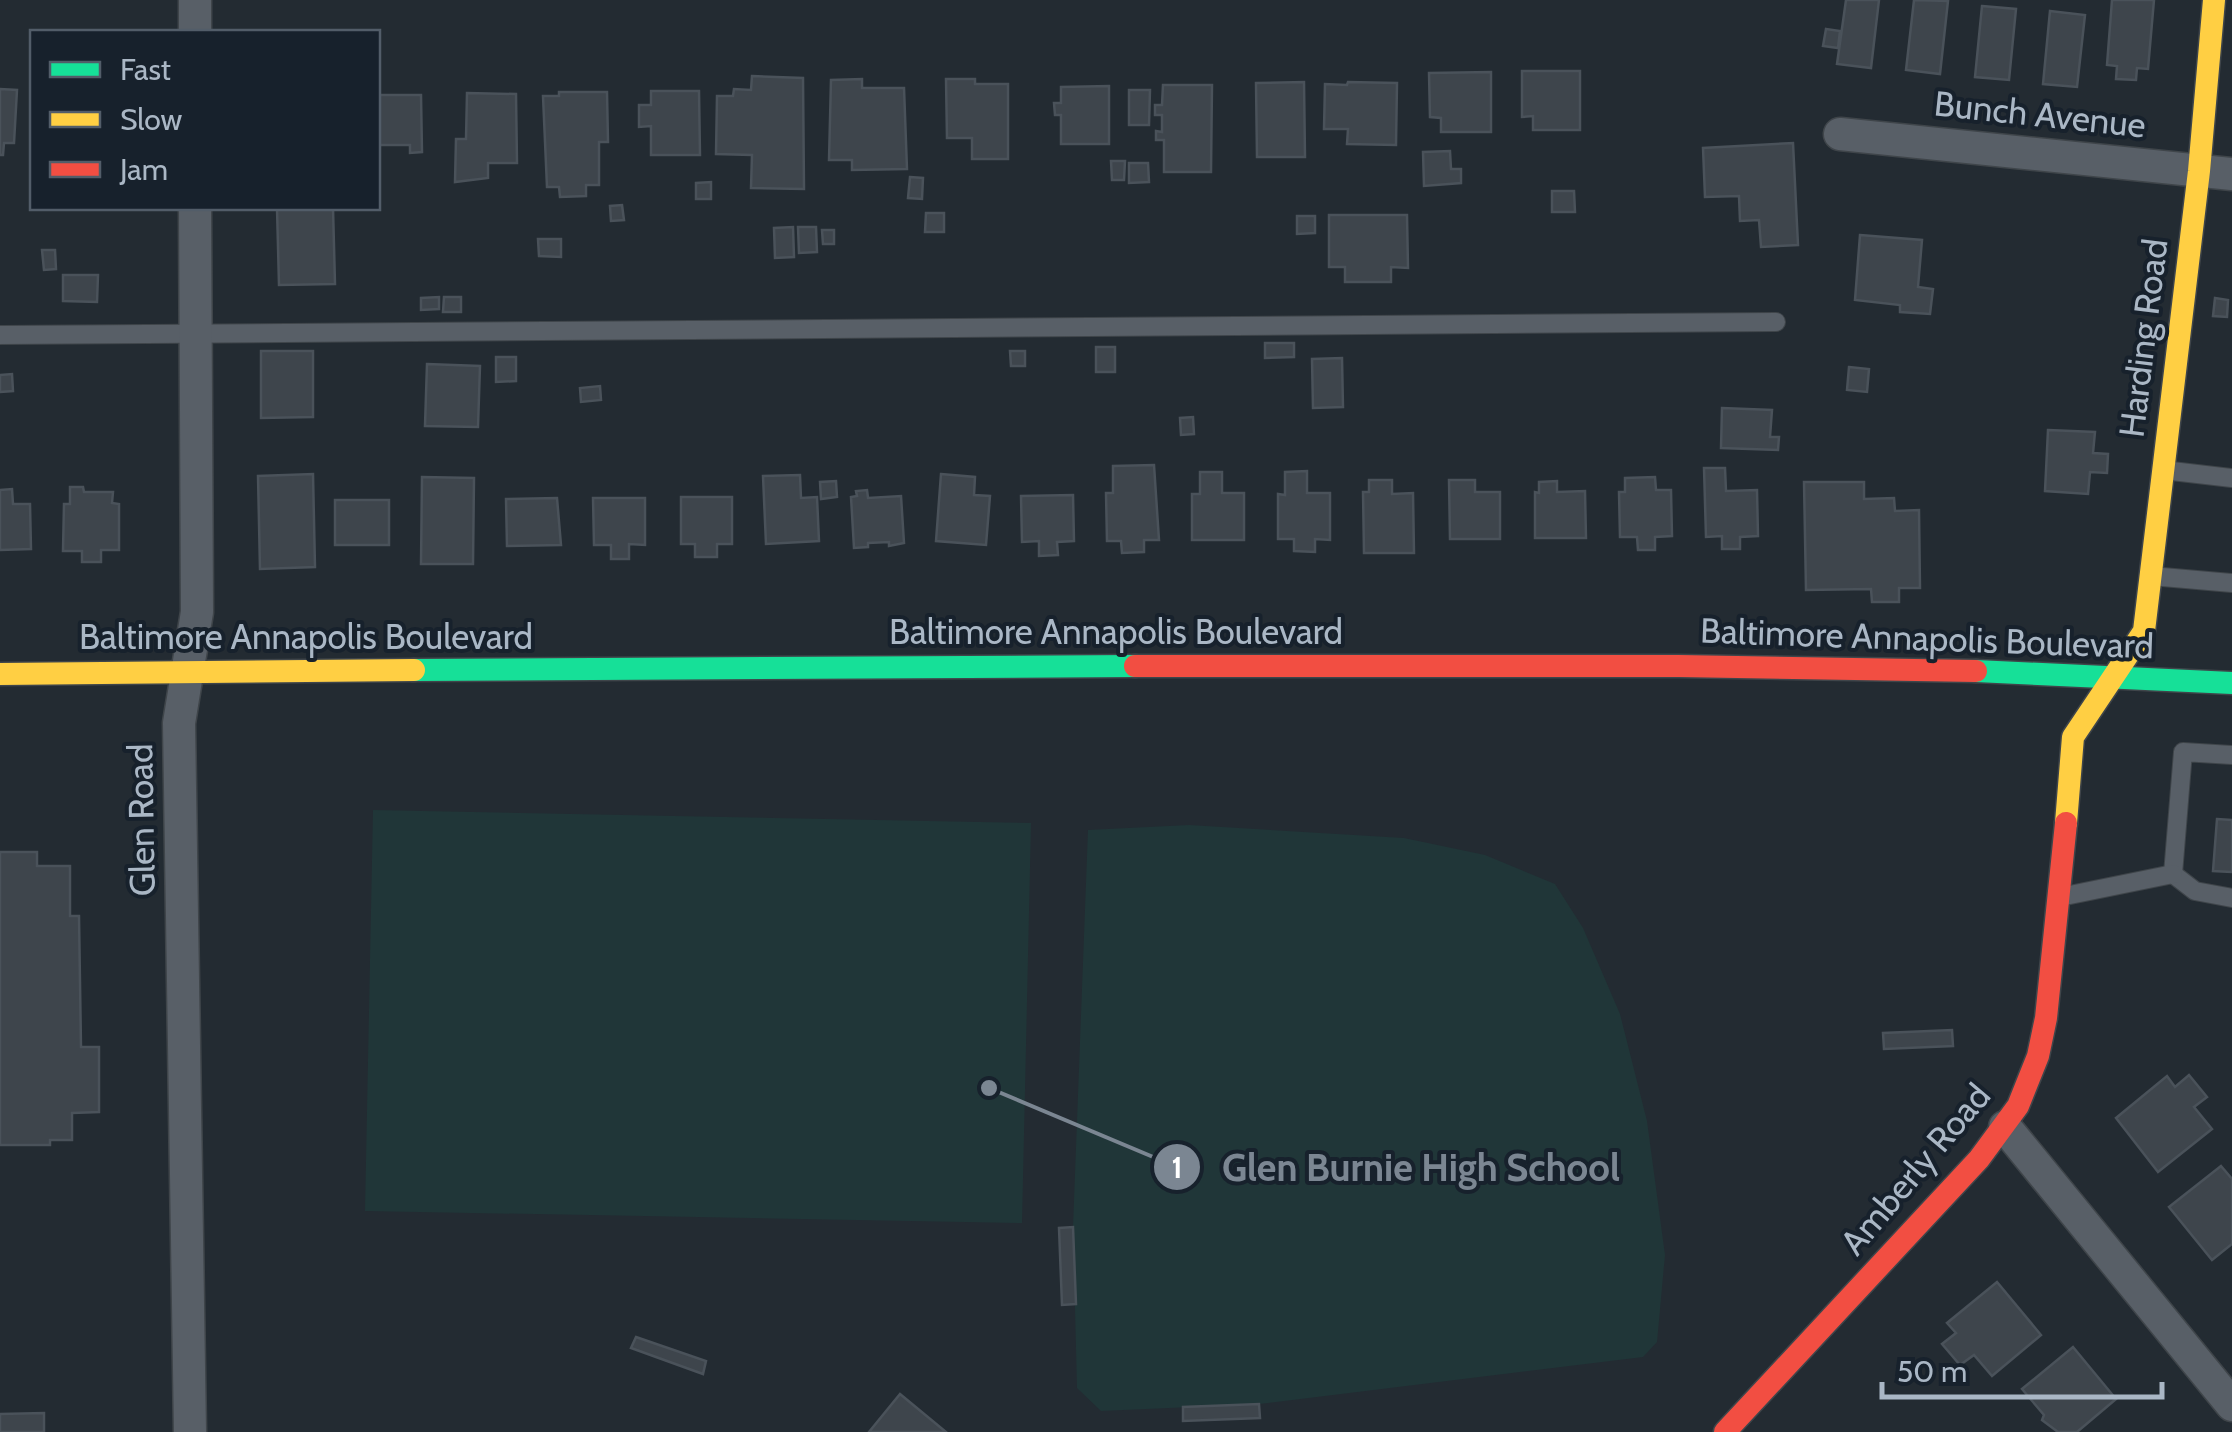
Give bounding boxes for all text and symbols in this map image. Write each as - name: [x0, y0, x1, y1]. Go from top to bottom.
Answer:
- legend: [30, 30, 380, 210]
- text: Fast: [120, 51, 171, 88]
- street label: Bunch Avenue: [1932, 82, 2148, 146]
- text: Slow: [120, 101, 183, 138]
- text: Jam: [119, 151, 168, 188]
- street label: Harding Road: [2110, 236, 2176, 440]
- street label: Baltimore Annapolis Boulevard: [1699, 609, 2155, 667]
- street label: Baltimore Annapolis Boulevard: [889, 610, 1343, 653]
- street label: Baltimore Annapolis Boulevard: [79, 615, 533, 658]
- street label: Glen Road: [118, 743, 164, 897]
- street label: Amberly Road: [1831, 1075, 1999, 1263]
- callout: Glen Burnie High School: [1152, 1133, 1640, 1201]
- text: Glen Burnie High School: [1222, 1144, 1620, 1191]
- text: 1: [1171, 1149, 1183, 1186]
- scale bar: [1882, 1337, 2162, 1399]
- text: 50 m: [1897, 1353, 1967, 1390]

